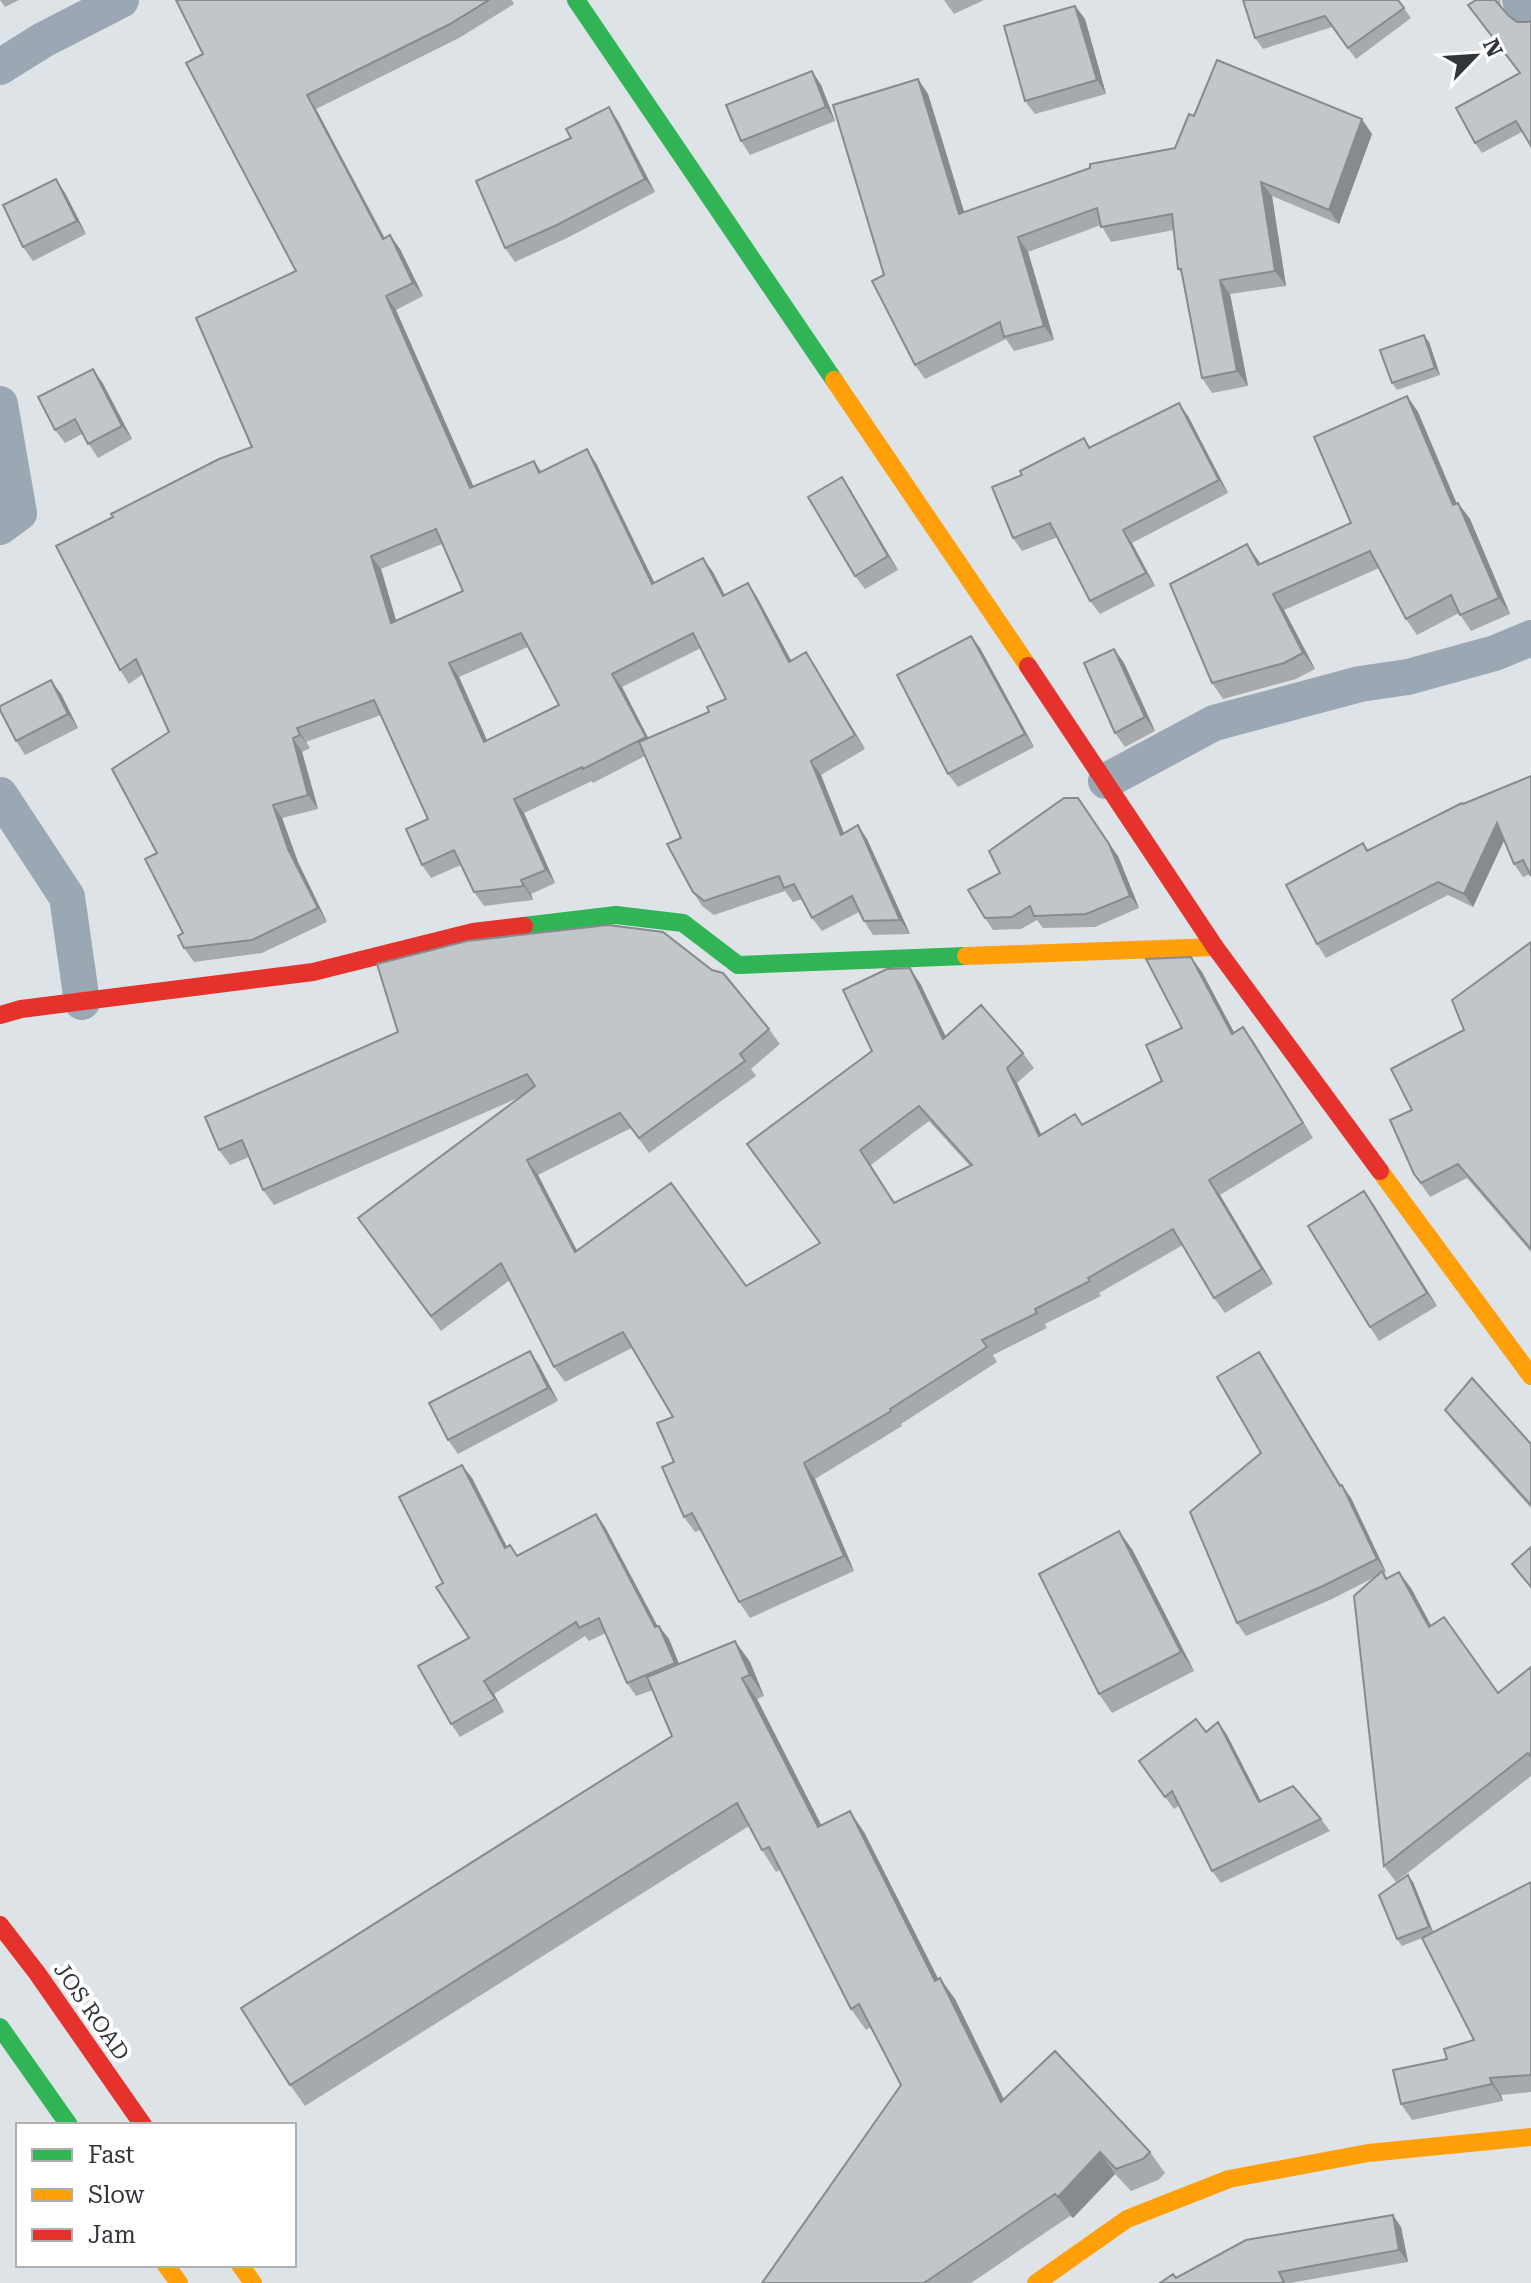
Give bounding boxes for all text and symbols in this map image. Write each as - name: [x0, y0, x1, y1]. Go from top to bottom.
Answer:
- north arrow: [1435, 16, 1515, 96]
- text: N: [1478, 35, 1508, 61]
- street label: JOS ROAD: [49, 1958, 134, 2065]
- legend: [16, 2123, 296, 2267]
- text: Fast: [88, 2141, 135, 2169]
- text: Slow: [88, 2181, 145, 2209]
- text: Jam: [88, 2221, 136, 2249]

